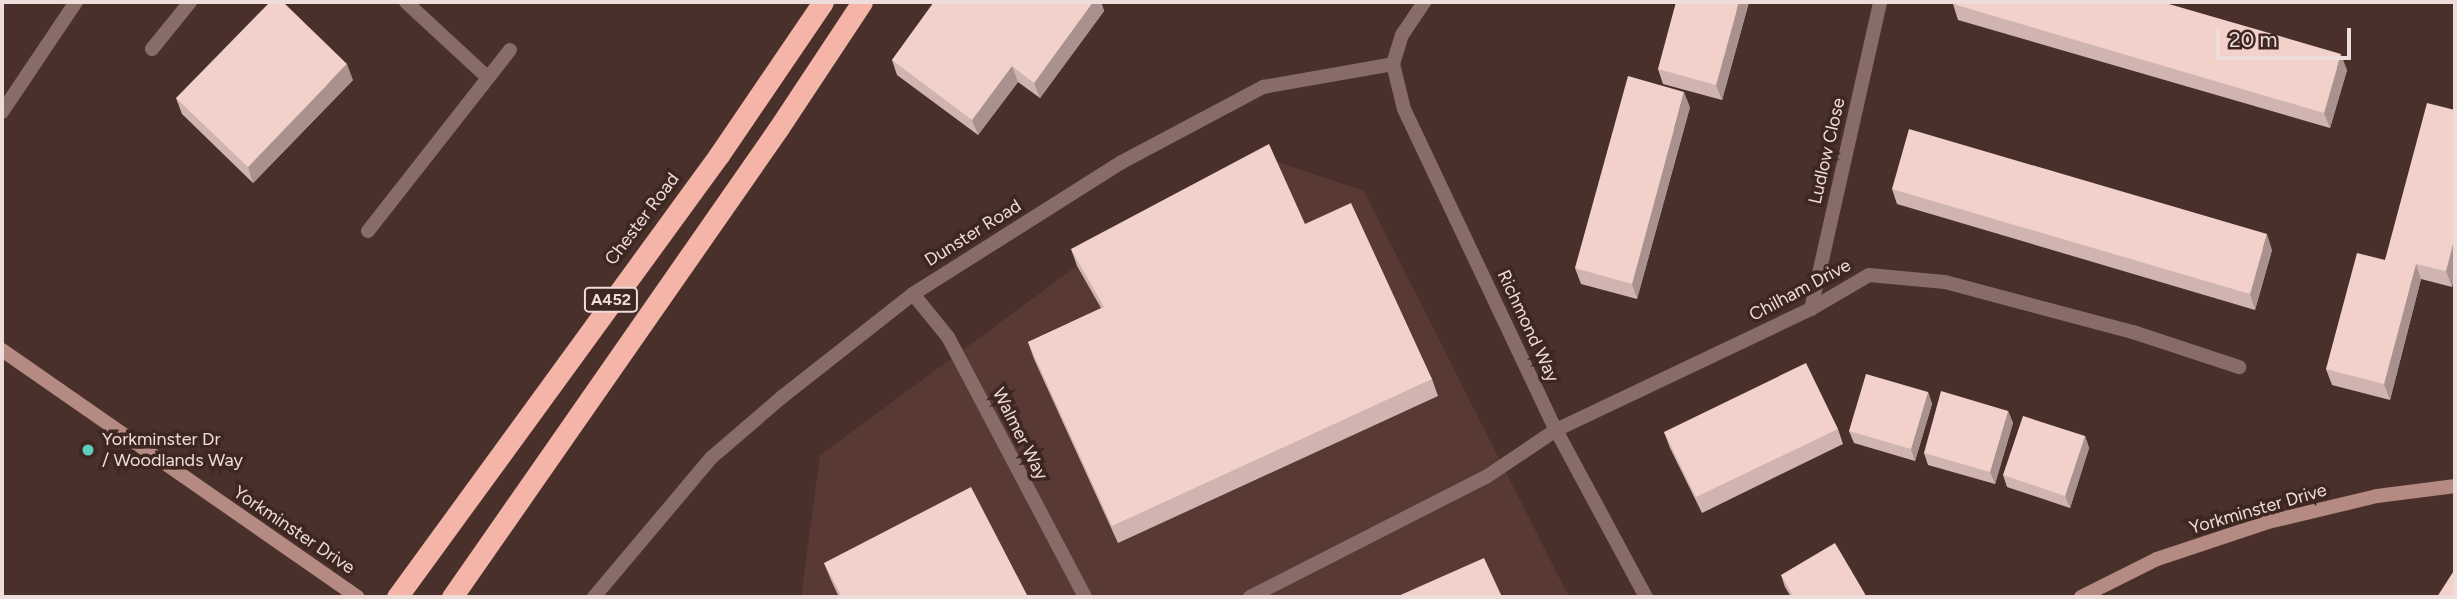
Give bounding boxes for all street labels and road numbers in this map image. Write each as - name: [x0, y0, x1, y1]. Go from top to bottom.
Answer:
- street label: Ludlow Close: [1804, 96, 1850, 206]
- street label: Chester Road: [600, 169, 684, 269]
- street label: Dunster Road: [921, 195, 1025, 271]
- street label: Chilham Drive: [1746, 254, 1854, 326]
- street label: Richmond Way: [1493, 267, 1563, 385]
- road number: A452: [583, 288, 639, 312]
- street label: Walmer Way: [988, 384, 1052, 484]
- street label: Yorkminster Drive: [2187, 479, 2329, 539]
- street label: Yorkminster Drive: [229, 481, 359, 579]

